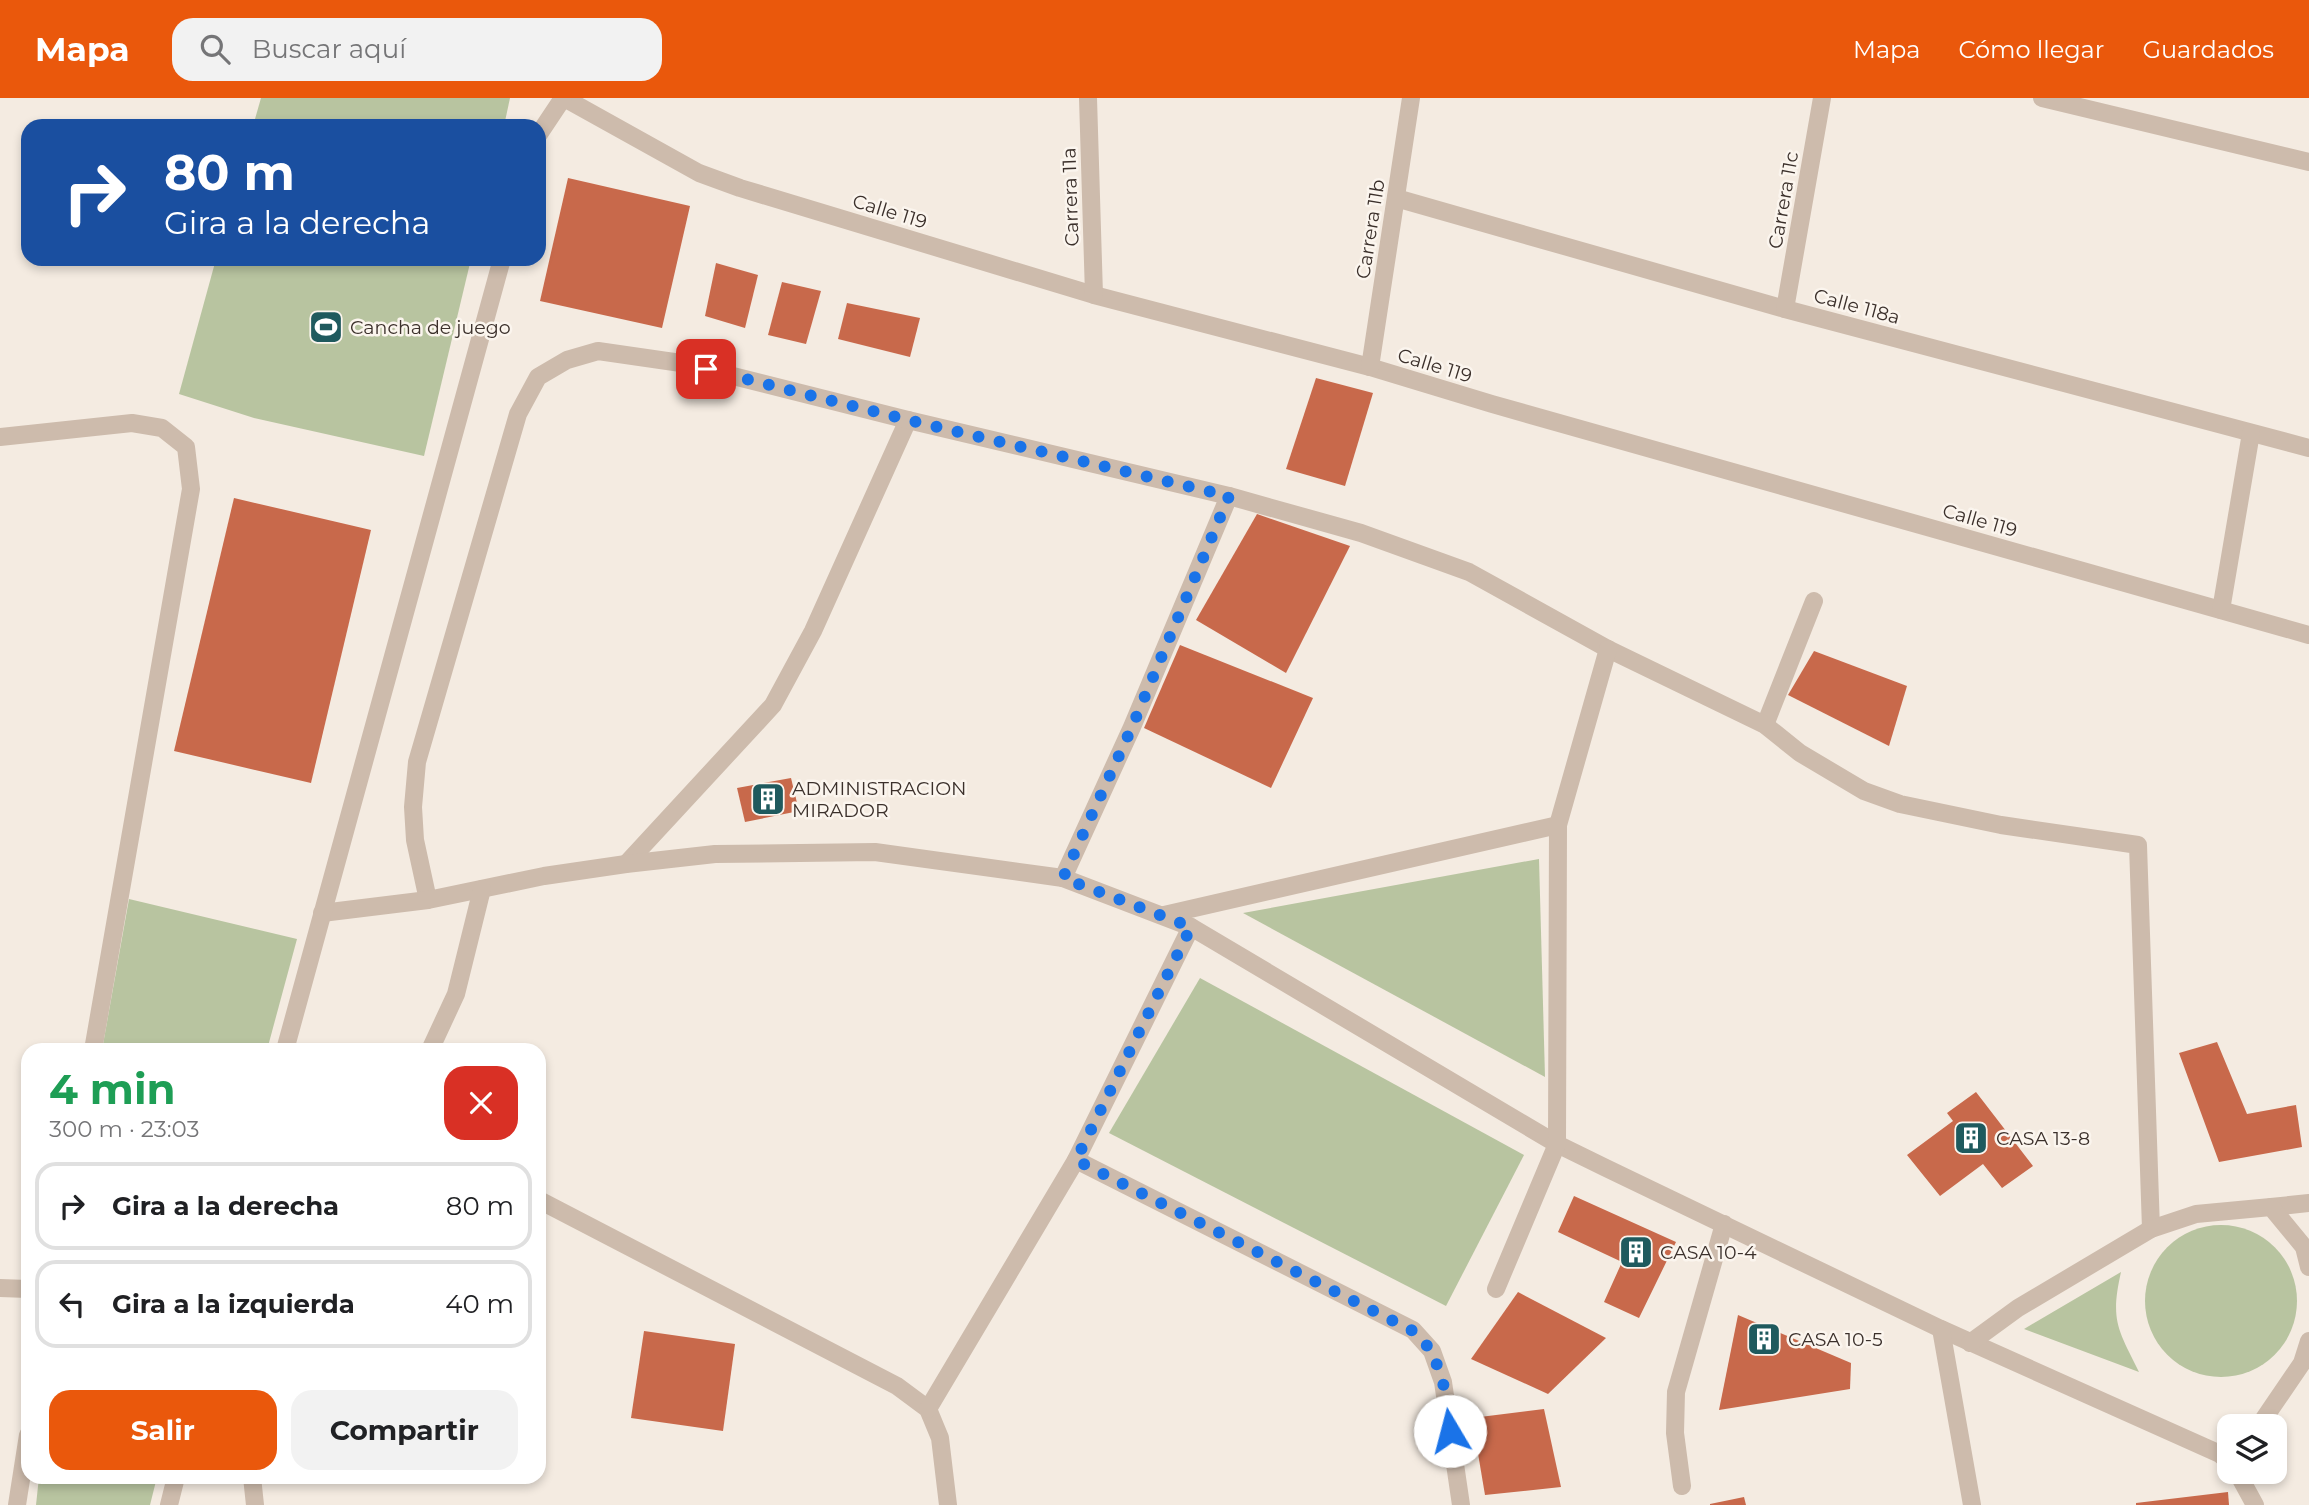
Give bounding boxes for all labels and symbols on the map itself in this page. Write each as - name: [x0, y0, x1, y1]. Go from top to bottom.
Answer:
- street label: Carrera 11a: [1057, 147, 1084, 247]
- street label: Carrera 11c: [1764, 150, 1803, 250]
- street label: Carrera 11b: [1351, 178, 1390, 281]
- street label: Calle 119: [850, 189, 930, 234]
- street label: Calle 118a: [1811, 284, 1902, 329]
- sports icon: Cancha de juego: [307, 308, 345, 346]
- place label: Cancha de juego: [350, 316, 511, 339]
- pin: [676, 339, 736, 399]
- street label: Calle 119: [1395, 343, 1475, 388]
- street label: Calle 119: [1940, 499, 2020, 542]
- place label: ADMINISTRACION MIRADOR: [792, 777, 967, 822]
- building icon: ADMINISTRACION MIRADOR: [749, 780, 787, 818]
- building icon: CASA 13-8: [1952, 1119, 1990, 1157]
- place label: CASA 13-8: [1996, 1127, 2090, 1150]
- building icon: CASA 10-4: [1617, 1233, 1655, 1271]
- place label: CASA 10-4: [1660, 1241, 1757, 1264]
- building icon: CASA 10-5: [1745, 1320, 1783, 1358]
- place label: CASA 10-5: [1788, 1328, 1883, 1351]
- position arrow: [1413, 1394, 1487, 1468]

